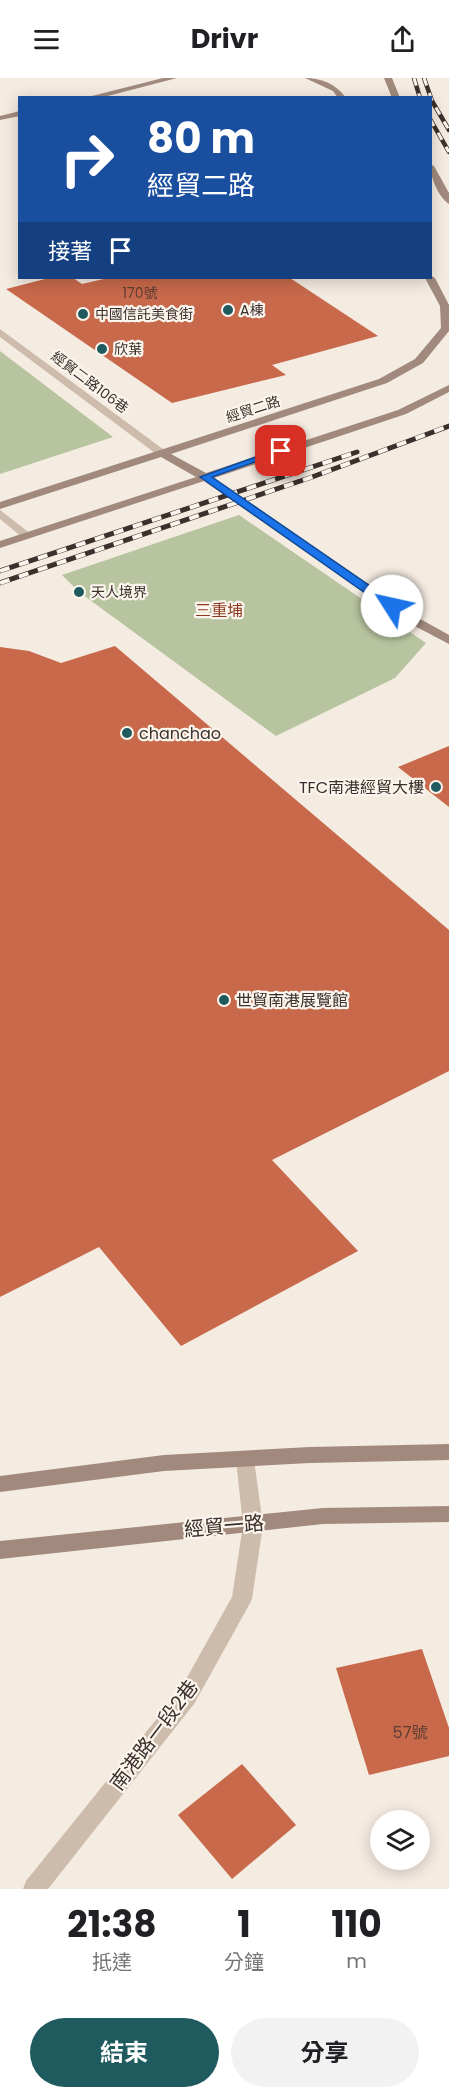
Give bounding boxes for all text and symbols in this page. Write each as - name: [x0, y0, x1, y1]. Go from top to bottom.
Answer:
- text: Drivr: [191, 20, 258, 57]
- icon: menu: [30, 23, 63, 56]
- icon: share: [386, 23, 419, 56]
- text: 80 m: [147, 109, 255, 168]
- icon: right: [48, 120, 126, 198]
- text: 經貿二路: [147, 167, 255, 204]
- icon: arrive: [104, 234, 137, 267]
- text: 接著: [48, 236, 92, 267]
- house number: 170號: [123, 283, 157, 303]
- place label: A棟: [240, 300, 263, 320]
- marker: A棟: [221, 303, 235, 317]
- place label: 中國信託美食街: [95, 304, 193, 324]
- marker: 中國信託美食街: [76, 307, 90, 321]
- place label: 欣葉: [114, 339, 142, 359]
- marker: 欣葉: [95, 342, 109, 356]
- street label: 經貿二路106巷: [47, 346, 133, 418]
- street label: 經貿二路: [223, 391, 283, 427]
- pin: [255, 425, 306, 476]
- icon: arrive: [264, 434, 297, 467]
- position arrow: [360, 574, 424, 638]
- place label: 天人境界: [91, 582, 147, 602]
- marker: 天人境界: [72, 585, 86, 599]
- district label: 三重埔: [195, 599, 243, 622]
- place label: chanchao: [139, 722, 221, 745]
- marker: chanchao: [120, 726, 134, 740]
- place label: TFC南港經貿大樓: [299, 776, 424, 799]
- marker: TFC南港經貿大樓: [429, 780, 443, 794]
- place label: 世貿南港展覽館: [236, 989, 348, 1012]
- marker: 世貿南港展覽館: [217, 993, 231, 1007]
- street label: 經貿一路: [183, 1509, 265, 1543]
- street label: 南港路一段2巷: [103, 1674, 205, 1796]
- house number: 57號: [393, 1721, 427, 1744]
- map controls: [370, 1810, 430, 1870]
- button: layers: [370, 1810, 430, 1870]
- text: 21:38: [67, 1899, 157, 1950]
- text: 1: [237, 1899, 251, 1950]
- text: 110: [331, 1899, 382, 1950]
- text: m: [346, 1947, 367, 1975]
- text: 抵達: [92, 1948, 132, 1976]
- text: 分鐘: [224, 1948, 264, 1976]
- button: 結束: [30, 2018, 219, 2087]
- button: 分享: [231, 2018, 419, 2087]

